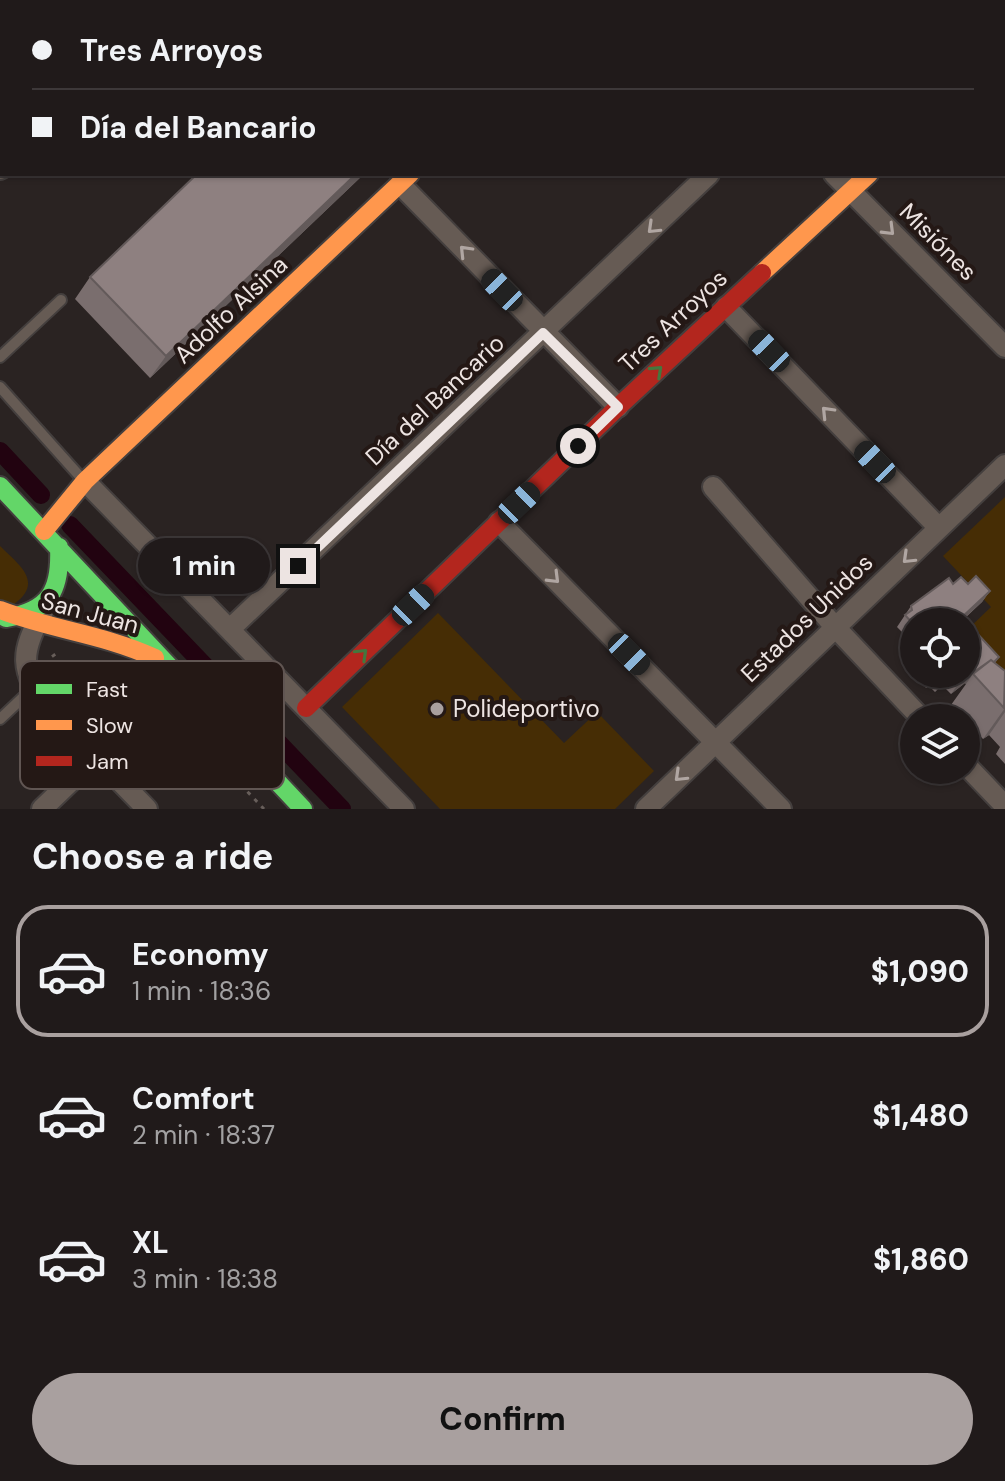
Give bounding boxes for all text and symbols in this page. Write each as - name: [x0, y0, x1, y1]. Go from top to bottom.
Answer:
- text: Tres Arroyos: [80, 31, 263, 70]
- text: Día del Bancario: [80, 108, 316, 147]
- street label: Misiónes: [893, 196, 984, 287]
- one-way arrow: [647, 219, 662, 233]
- one-way arrow: [880, 221, 894, 235]
- one-way arrow: [460, 246, 474, 261]
- street label: Adolfo Alsina: [167, 249, 294, 370]
- street label: Tres Arroyos: [612, 262, 734, 379]
- car: [477, 264, 527, 316]
- car: [744, 325, 794, 377]
- street label: Día del Bancario: [359, 327, 511, 472]
- one-way arrow: [647, 367, 662, 381]
- one-way arrow: [822, 406, 836, 421]
- route start: [560, 428, 596, 464]
- car: [850, 436, 900, 488]
- car: [493, 478, 545, 528]
- callout: 1 min: [138, 538, 270, 594]
- street label: Estados Unidos: [734, 547, 879, 688]
- route end: [280, 548, 316, 584]
- one-way arrow: [903, 548, 917, 563]
- text: 1 min: [172, 549, 236, 583]
- one-way arrow: [545, 569, 559, 583]
- car: [387, 580, 439, 630]
- street label: San Juan: [38, 585, 142, 640]
- map controls: [900, 608, 980, 784]
- button: locate: [900, 608, 980, 688]
- car: [604, 629, 654, 679]
- one-way arrow: [353, 649, 367, 663]
- legend: [20, 661, 284, 789]
- text: Fast: [86, 675, 128, 704]
- place label: Polideportivo: [453, 693, 600, 724]
- marker: Polideportivo: [428, 700, 446, 718]
- button: layers: [900, 704, 980, 784]
- text: Slow: [86, 711, 133, 740]
- text: Jam: [86, 747, 129, 776]
- one-way arrow: [675, 767, 689, 781]
- text: Choose a ride: [32, 833, 273, 880]
- icon: car: [36, 935, 108, 1007]
- text: Economy: [132, 935, 269, 974]
- text: $1,090: [871, 952, 969, 991]
- text: 1 min · 18:36: [132, 974, 271, 1008]
- icon: car: [36, 1079, 108, 1151]
- text: Comfort: [132, 1079, 255, 1118]
- text: $1,480: [872, 1096, 969, 1135]
- text: 2 min · 18:37: [132, 1118, 275, 1152]
- icon: car: [36, 1223, 108, 1295]
- text: XL: [132, 1223, 169, 1262]
- text: $1,860: [873, 1240, 969, 1279]
- text: 3 min · 18:38: [132, 1262, 278, 1296]
- button: Confirm: [32, 1373, 973, 1465]

